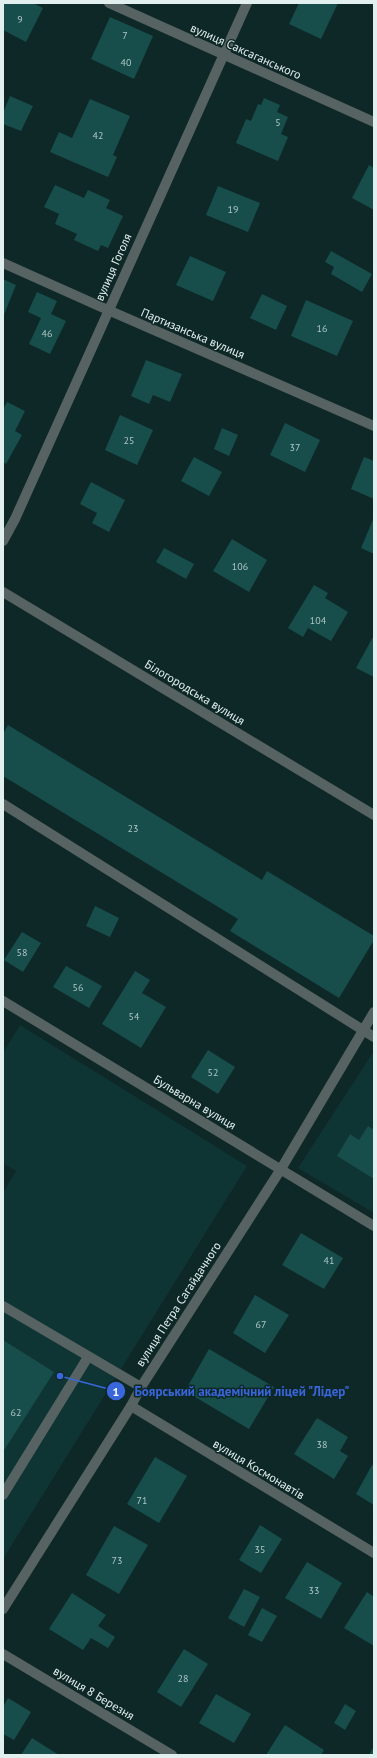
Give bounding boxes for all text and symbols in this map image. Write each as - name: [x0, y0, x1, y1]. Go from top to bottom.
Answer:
- house number: 9: [17, 13, 23, 26]
- street label: вулиця Саксаганського: [188, 20, 304, 82]
- house number: 7: [122, 29, 128, 42]
- house number: 40: [121, 56, 132, 69]
- house number: 5: [275, 116, 281, 129]
- house number: 42: [93, 129, 103, 142]
- house number: 19: [228, 203, 238, 216]
- street label: вулиця Гоголя: [91, 231, 135, 303]
- street label: Партизанська вулиця: [139, 304, 247, 362]
- house number: 16: [317, 322, 327, 335]
- house number: 46: [42, 327, 52, 340]
- house number: 25: [124, 434, 134, 447]
- house number: 37: [290, 441, 300, 454]
- house number: 106: [232, 560, 248, 573]
- house number: 104: [310, 614, 327, 627]
- street label: Білогородська вулиця: [142, 656, 248, 728]
- house number: 23: [128, 822, 138, 835]
- house number: 58: [17, 946, 27, 959]
- house number: 56: [73, 981, 83, 994]
- house number: 54: [129, 1010, 140, 1023]
- house number: 52: [208, 1066, 218, 1079]
- street label: Бульварна вулиця: [151, 1071, 239, 1133]
- street label: вулиця Петра Сагайдачного: [132, 1239, 224, 1369]
- house number: 41: [324, 1254, 334, 1267]
- house number: 67: [256, 1318, 266, 1331]
- callout: Боярський академічний ліцей "Лідер": [106, 1379, 358, 1404]
- text: Боярський академічний ліцей "Лідер": [134, 1383, 350, 1400]
- text: 1: [113, 1384, 119, 1399]
- house number: 62: [11, 1406, 21, 1419]
- street label: вулиця Космонавтів: [210, 1436, 308, 1502]
- house number: 38: [317, 1438, 327, 1451]
- house number: 71: [137, 1494, 147, 1507]
- house number: 35: [255, 1543, 265, 1556]
- house number: 73: [112, 1554, 122, 1567]
- house number: 33: [309, 1584, 319, 1597]
- street label: вулиця 8 Березня: [51, 1663, 137, 1723]
- house number: 28: [178, 1672, 188, 1685]

